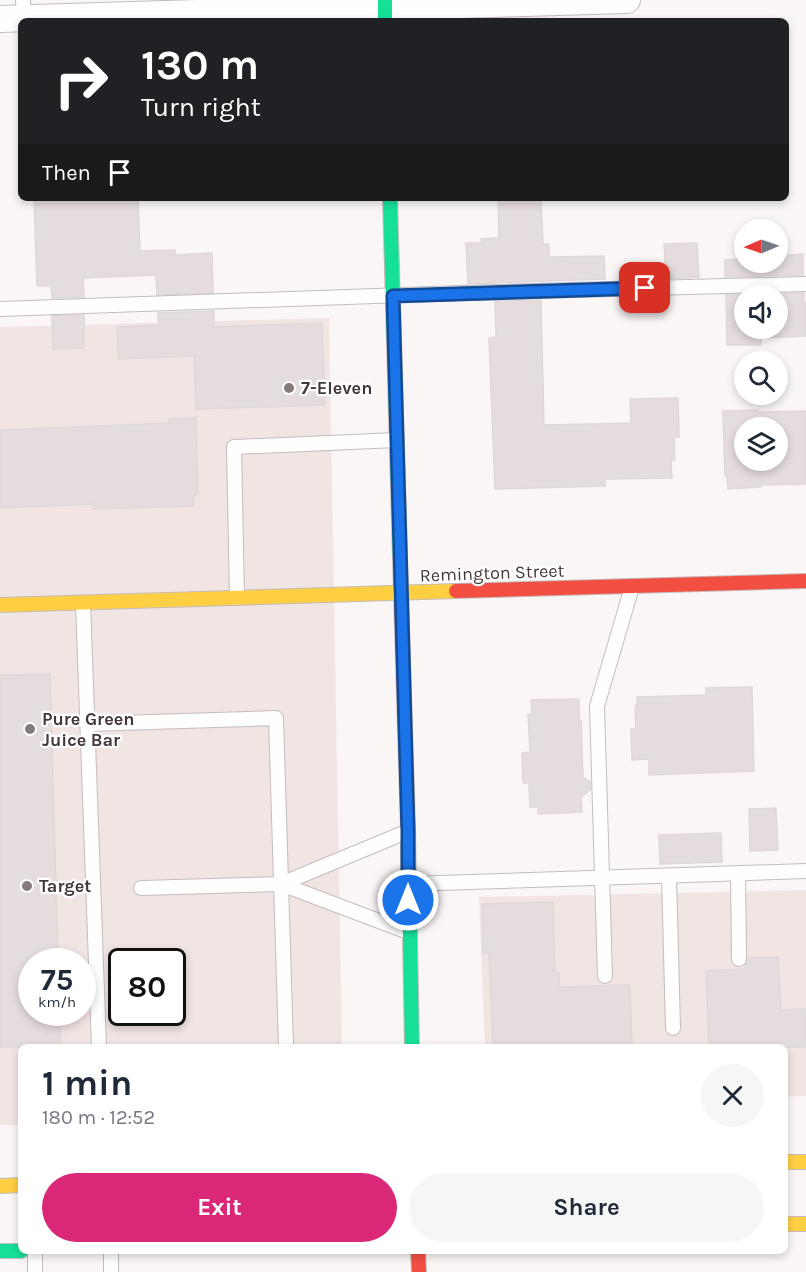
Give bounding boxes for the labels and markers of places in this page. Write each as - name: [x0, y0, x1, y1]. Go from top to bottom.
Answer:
- pin: [619, 262, 670, 313]
- place label: 7-Eleven: [301, 377, 372, 399]
- marker: 7-Eleven: [282, 381, 296, 395]
- place label: Pure Green Juice Bar: [42, 708, 134, 751]
- marker: Pure Green Juice Bar: [23, 722, 37, 736]
- place label: Target: [39, 875, 91, 897]
- marker: Target: [20, 879, 34, 893]

